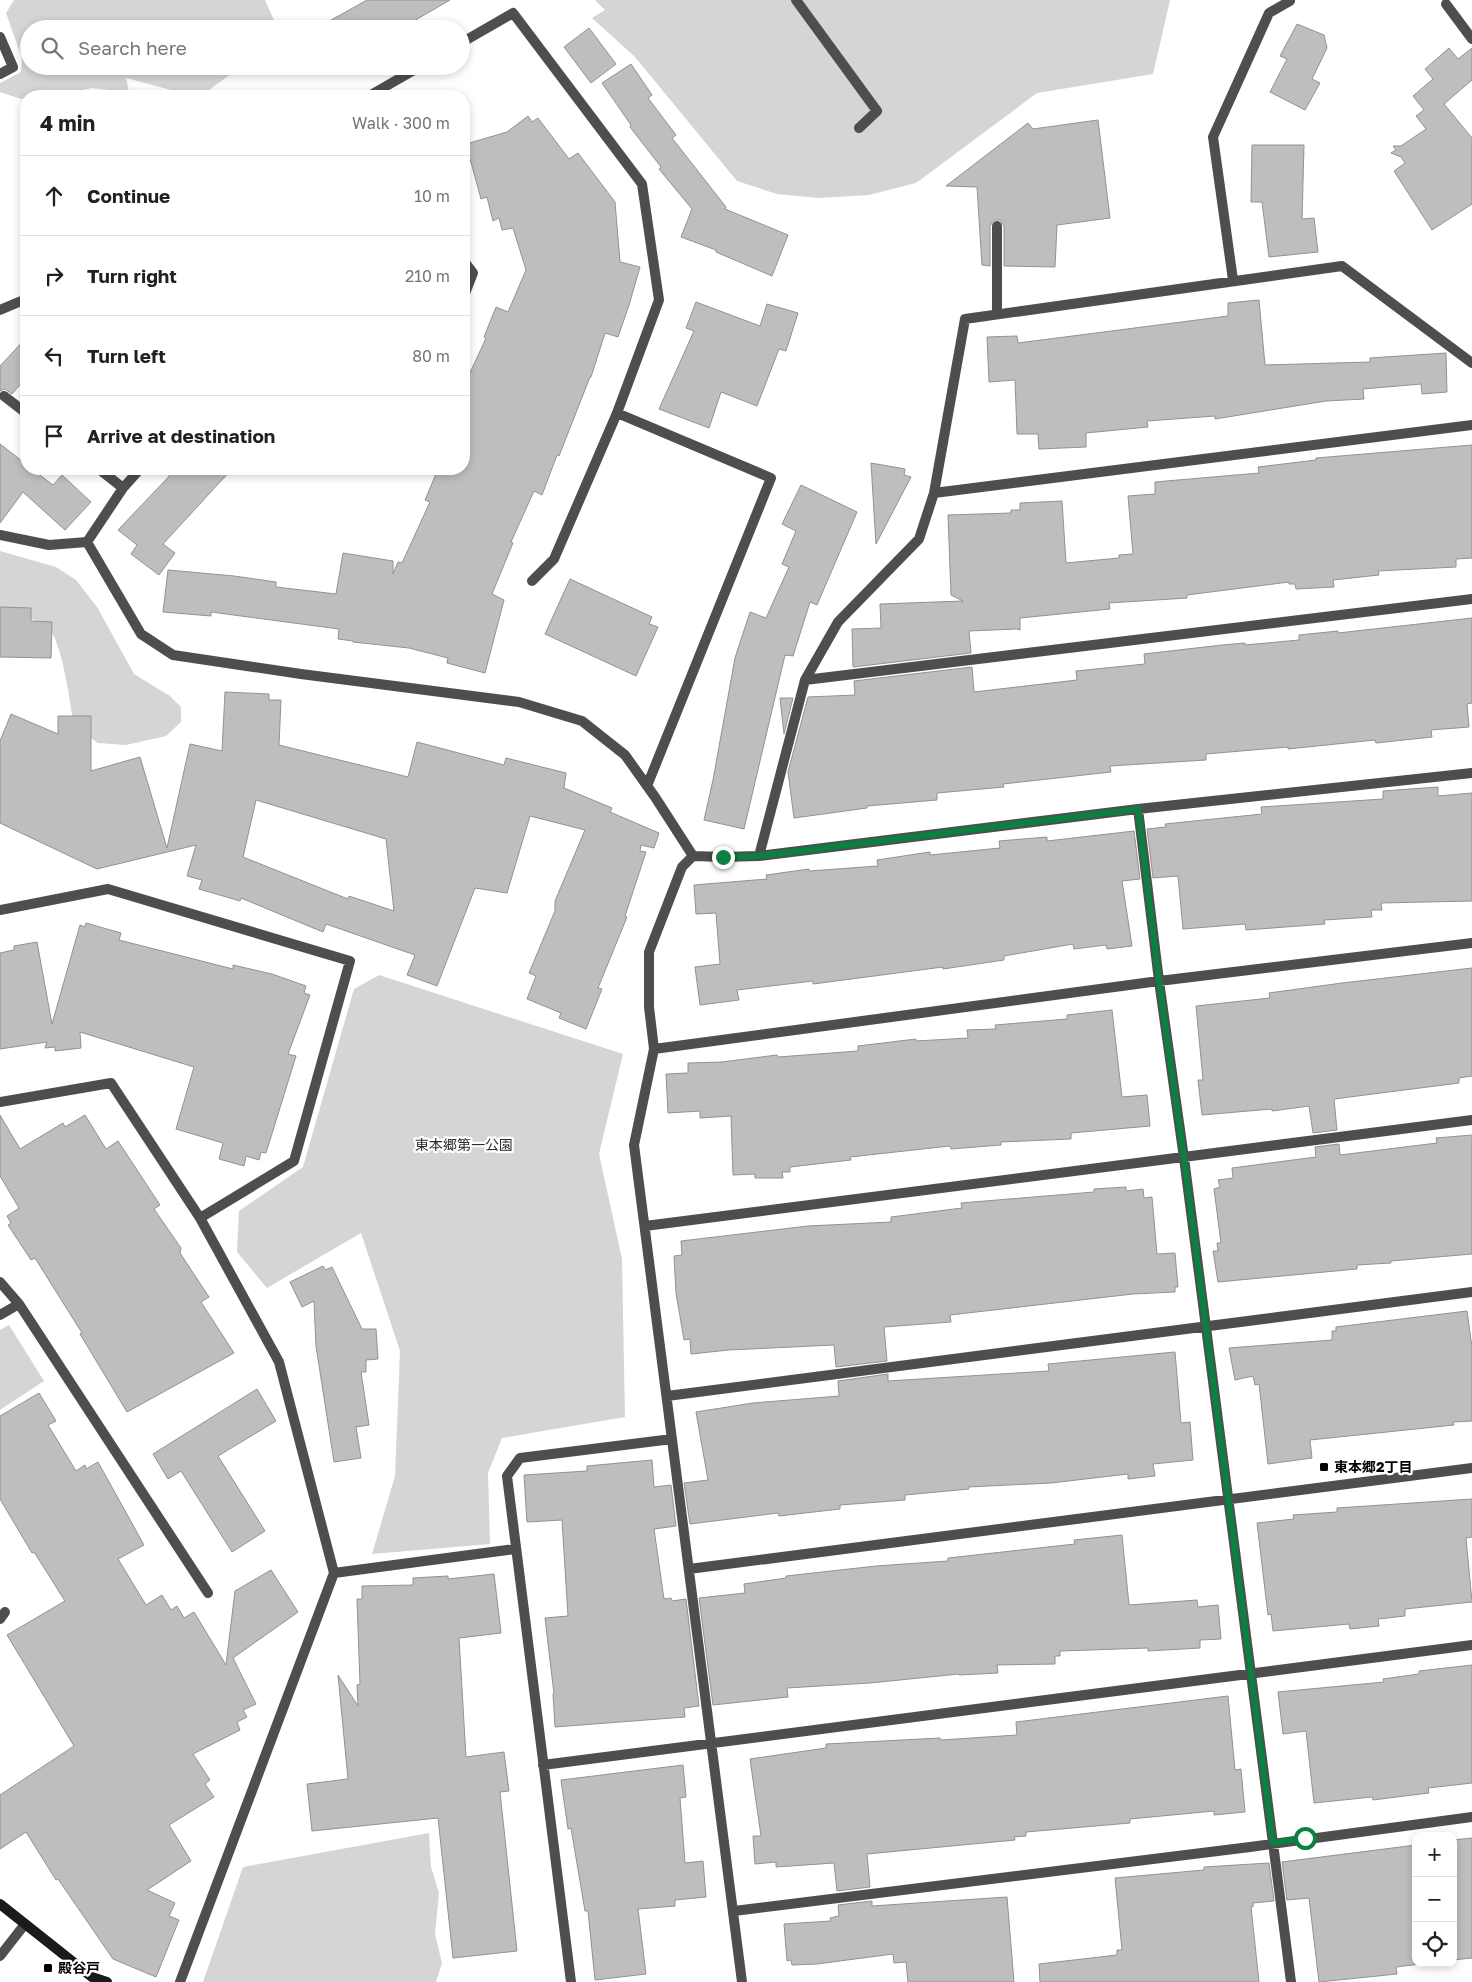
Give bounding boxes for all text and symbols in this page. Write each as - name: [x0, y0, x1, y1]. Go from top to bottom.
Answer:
- search box: [20, 20, 470, 75]
- icon: search: [38, 34, 66, 62]
- text: Search here: [78, 36, 187, 59]
- text: 4 min: [40, 110, 95, 136]
- text: Walk · 300 m: [352, 113, 450, 133]
- icon: ahead: [40, 182, 68, 210]
- text: Continue: [87, 184, 170, 207]
- text: 10 m: [414, 186, 450, 206]
- icon: right: [40, 262, 68, 290]
- text: Turn right: [87, 264, 177, 287]
- text: 210 m: [405, 266, 450, 286]
- icon: left: [40, 342, 68, 370]
- text: Turn left: [87, 344, 166, 367]
- text: 80 m: [412, 346, 450, 366]
- icon: arrive: [40, 422, 68, 450]
- text: Arrive at destination: [87, 424, 275, 447]
- route end: [712, 846, 735, 869]
- park label: 東本郷第一公園: [415, 1136, 513, 1153]
- place label: 東本郷2丁目: [1334, 1458, 1413, 1475]
- marker: 東本郷2丁目: [1318, 1461, 1330, 1473]
- route start: [1294, 1827, 1317, 1850]
- map controls: [1412, 1832, 1457, 1967]
- button: +: [1412, 1832, 1457, 1877]
- button: −: [1412, 1877, 1457, 1922]
- button: locate: [1412, 1922, 1457, 1967]
- place label: 殿谷戸: [58, 1959, 100, 1976]
- marker: 殿谷戸: [42, 1962, 54, 1974]

